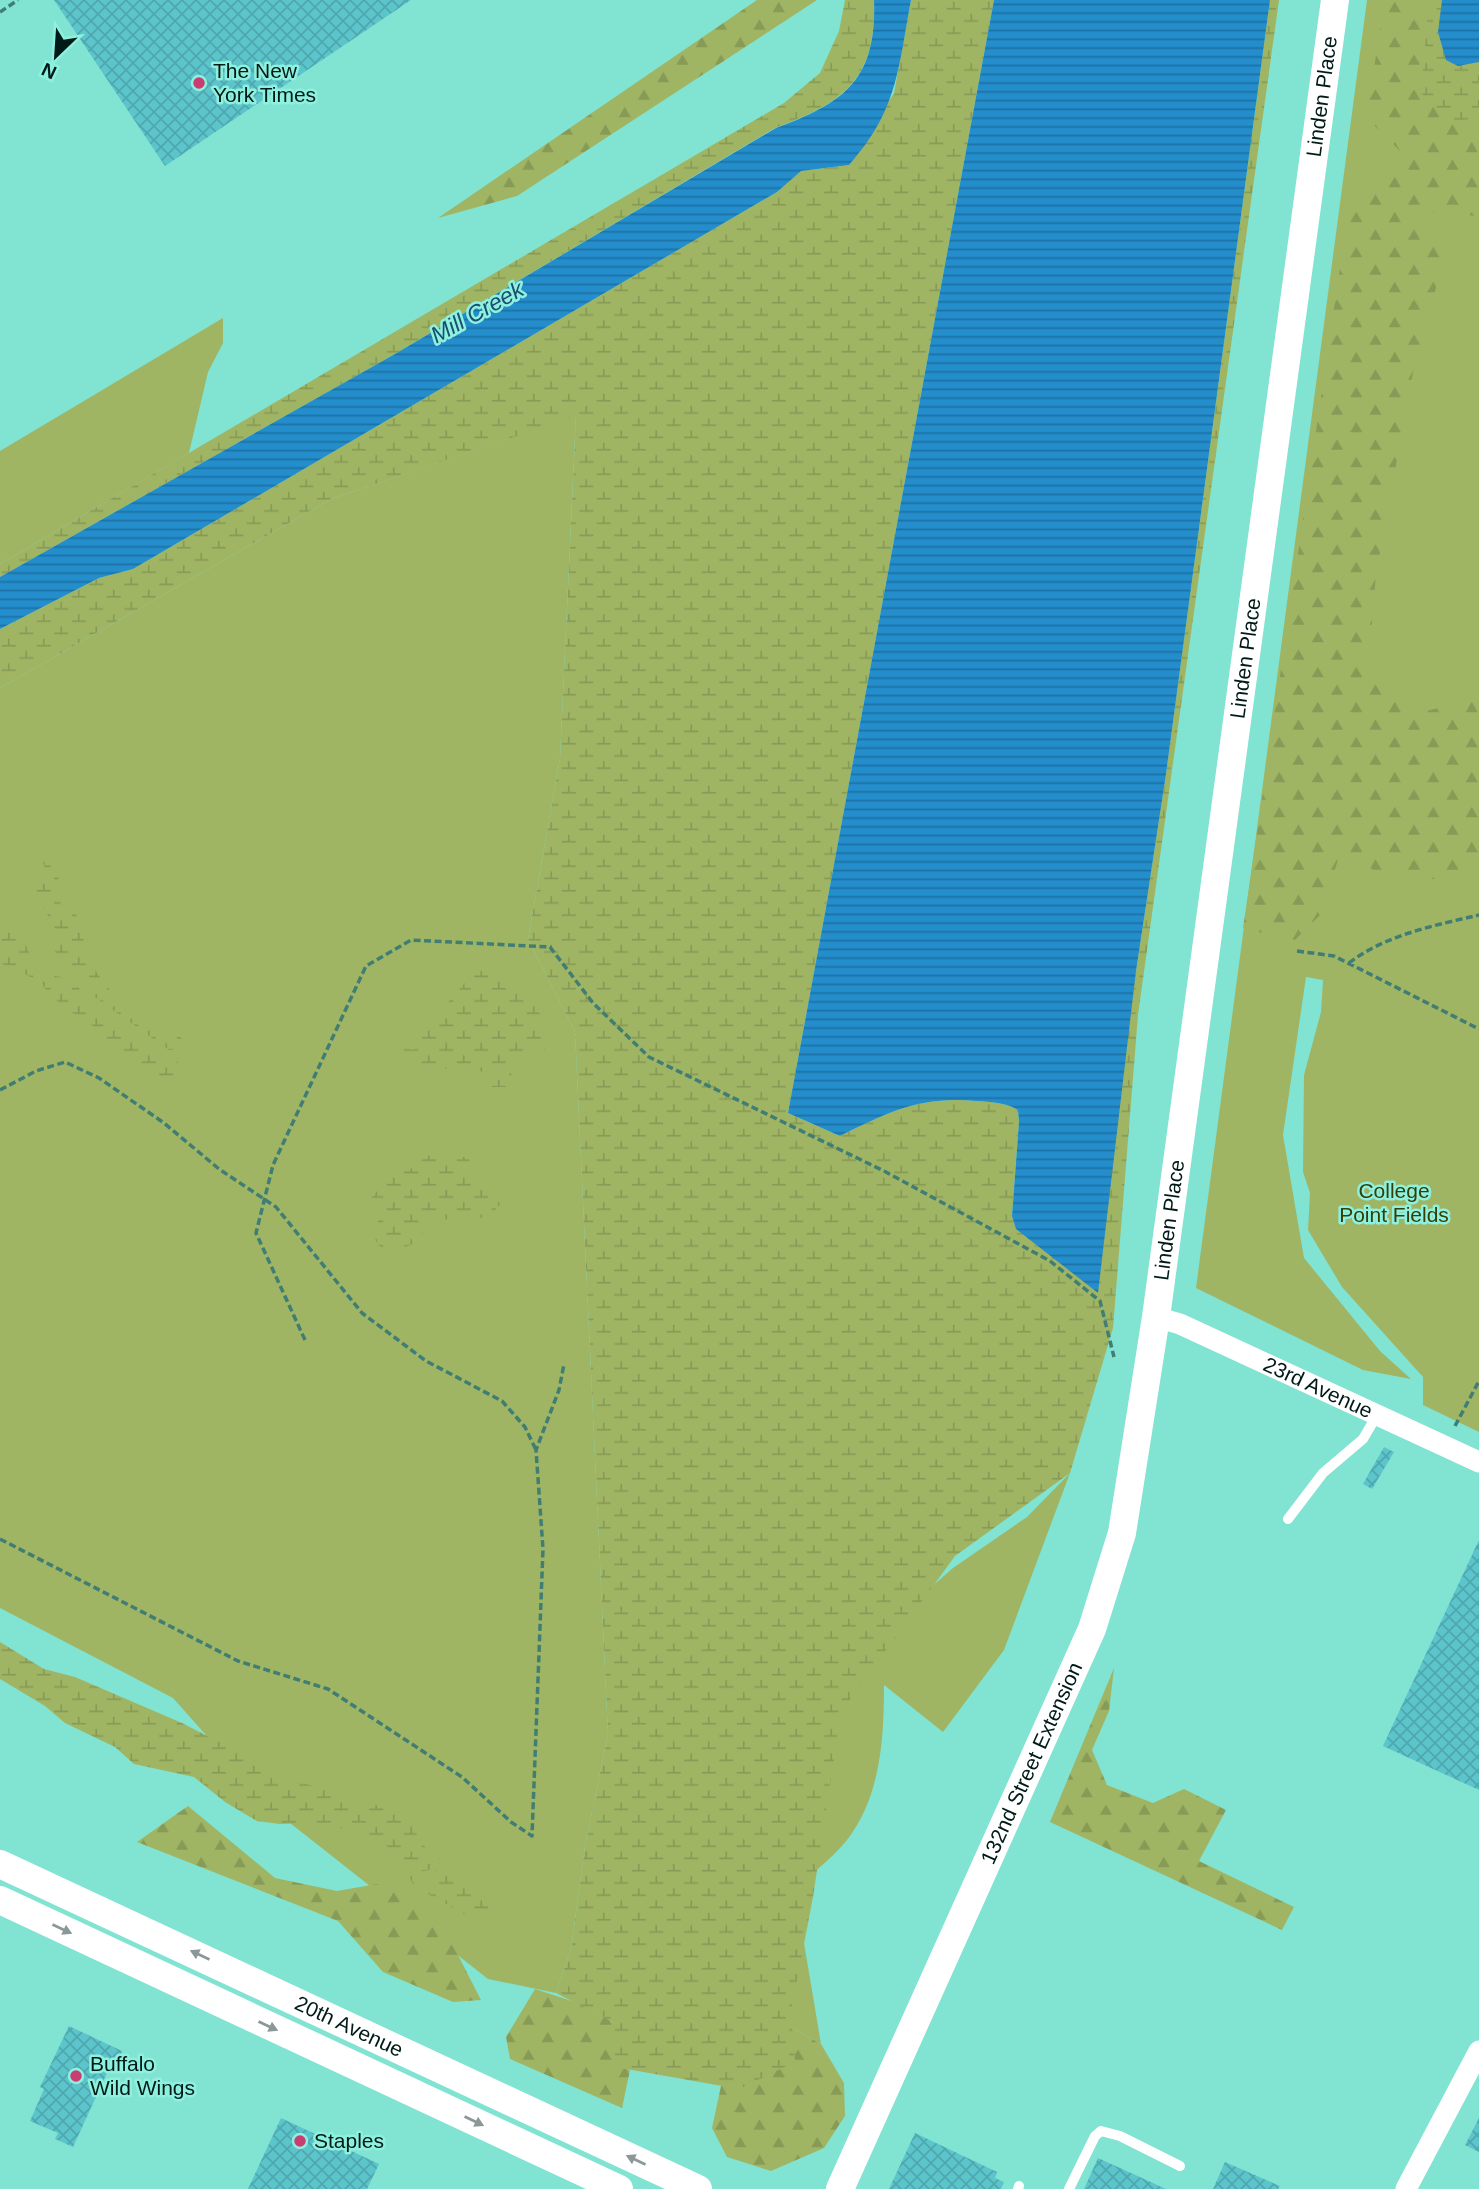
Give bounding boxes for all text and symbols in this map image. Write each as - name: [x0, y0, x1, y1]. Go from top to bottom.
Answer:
- north arrow: [21, 21, 91, 91]
- street label: Linden Place: [1302, 35, 1341, 158]
- text: N: [38, 59, 60, 83]
- place label: The New York Times: [213, 59, 316, 106]
- marker: The New York Times: [191, 75, 207, 91]
- water label: Mill Creek: [426, 275, 529, 348]
- street label: Linden Place: [1225, 597, 1265, 720]
- street label: Linden Place: [1149, 1158, 1188, 1282]
- park label: College Point Fields: [1339, 1179, 1449, 1226]
- street label: 23rd Avenue: [1260, 1352, 1376, 1422]
- street label: 132nd Street Extension: [976, 1659, 1087, 1867]
- one-way arrow: [52, 1923, 72, 1935]
- one-way arrow: [190, 1949, 210, 1961]
- street label: 20th Avenue: [292, 1991, 407, 2061]
- one-way arrow: [258, 2020, 278, 2031]
- place label: Buffalo Wild Wings: [90, 2052, 195, 2099]
- marker: Buffalo Wild Wings: [68, 2068, 84, 2084]
- one-way arrow: [464, 2116, 484, 2127]
- place label: Staples: [314, 2129, 384, 2152]
- marker: Staples: [292, 2133, 308, 2149]
- one-way arrow: [626, 2154, 647, 2165]

